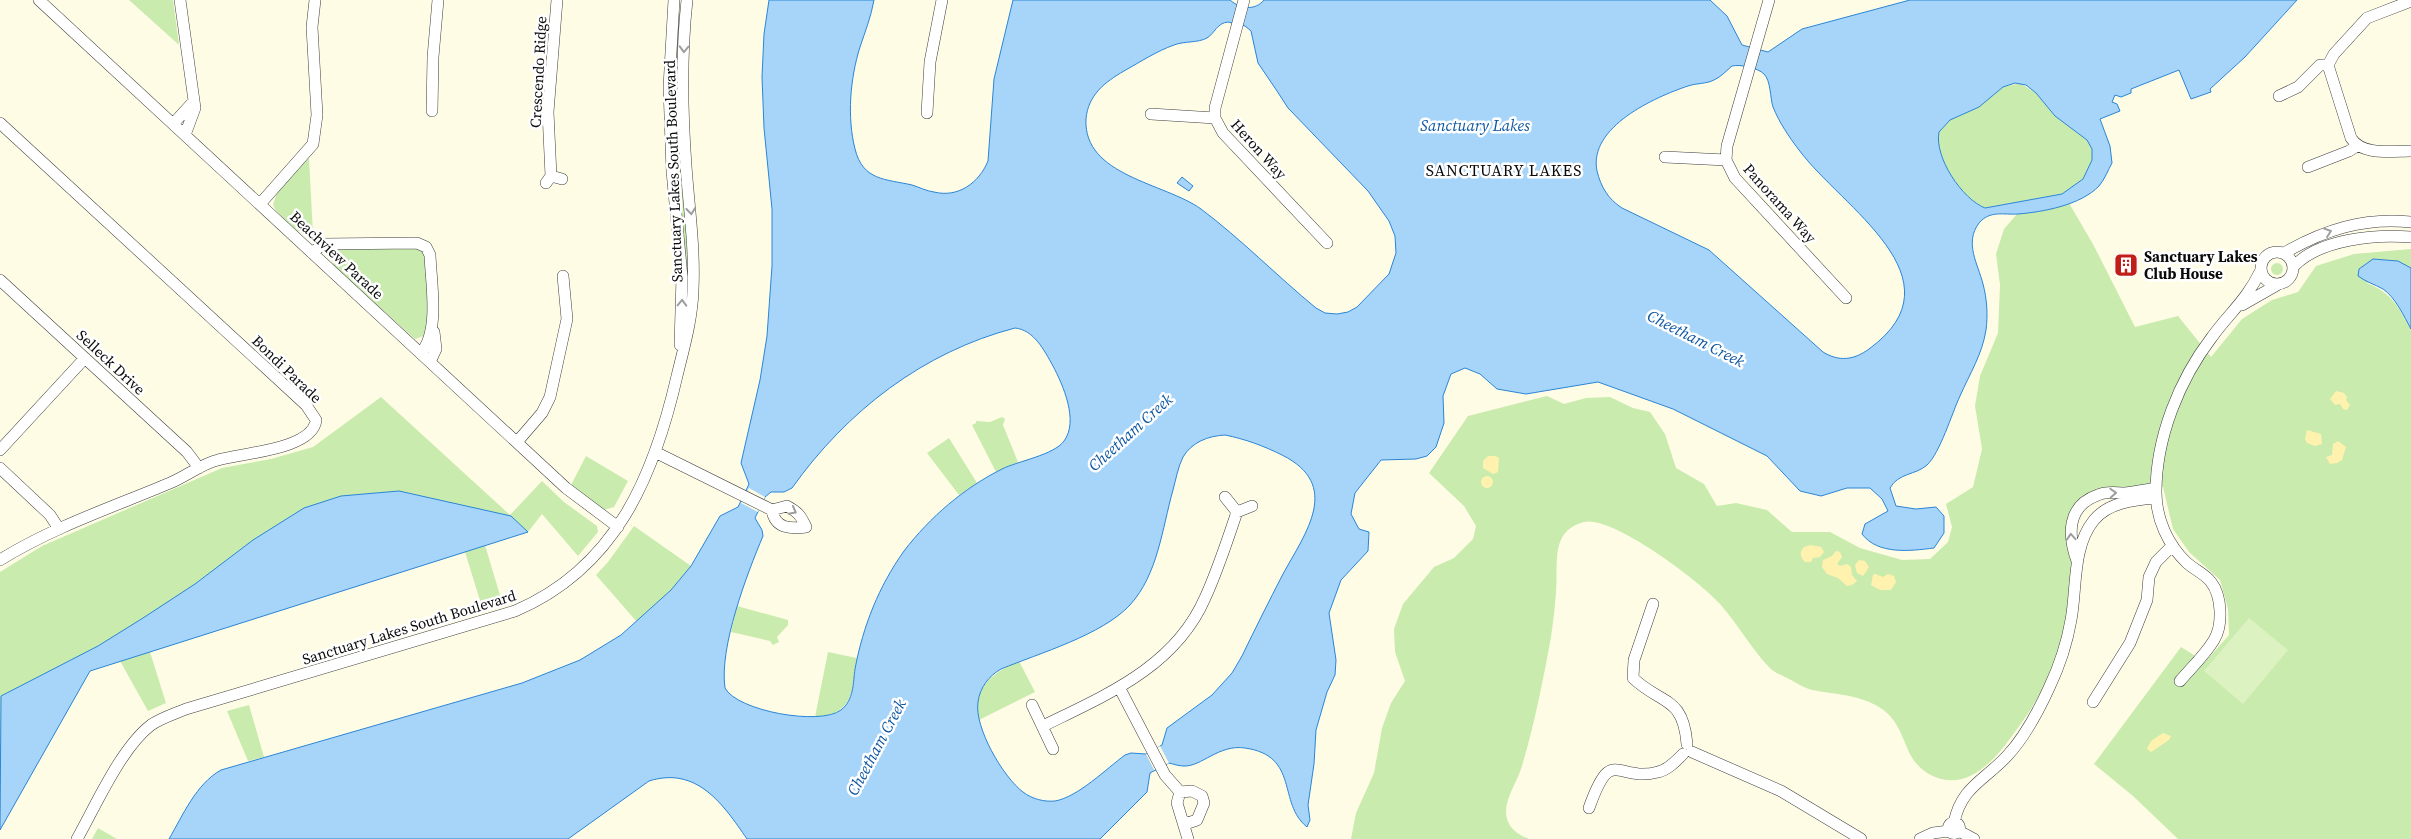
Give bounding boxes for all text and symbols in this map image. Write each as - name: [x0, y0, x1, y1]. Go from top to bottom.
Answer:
- street label: Crescendo Ridge: [525, 15, 551, 128]
- one-way arrow: [678, 45, 689, 53]
- street label: Sanctuary Lakes South Boulevard: [659, 59, 687, 282]
- street label: Heron Way: [1226, 114, 1292, 184]
- water label: Sanctuary Lakes: [1420, 114, 1530, 136]
- district label: SANCTUARY LAKES: [1426, 159, 1582, 181]
- street label: Panorama Way: [1739, 159, 1822, 247]
- street label: Beachview Parade: [286, 206, 389, 304]
- one-way arrow: [685, 207, 696, 215]
- one-way arrow: [2323, 228, 2331, 238]
- place label: Sanctuary Lakes Club House: [2144, 246, 2258, 284]
- building icon: Sanctuary Lakes Club House: [2113, 252, 2139, 278]
- one-way arrow: [676, 298, 687, 306]
- water label: Cheetham Creek: [1644, 304, 1749, 372]
- street label: Selleck Drive: [72, 325, 150, 400]
- street label: Bondi Parade: [247, 330, 327, 408]
- water label: Cheetham Creek: [1083, 388, 1177, 476]
- one-way arrow: [2110, 488, 2118, 498]
- one-way arrow: [787, 505, 796, 515]
- one-way arrow: [2066, 533, 2077, 541]
- street label: Sanctuary Lakes South Boulevard: [300, 584, 519, 670]
- water label: Cheetham Creek: [841, 695, 911, 799]

